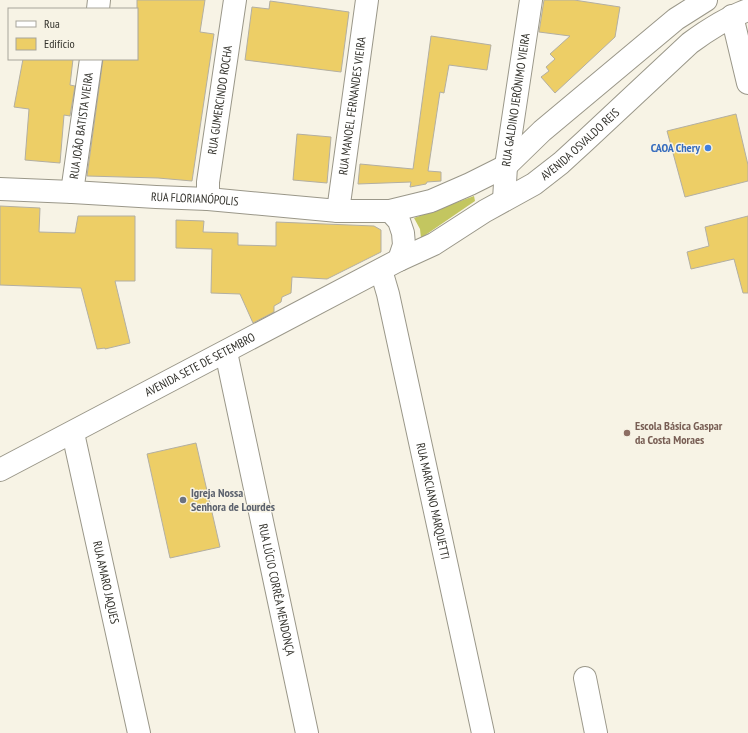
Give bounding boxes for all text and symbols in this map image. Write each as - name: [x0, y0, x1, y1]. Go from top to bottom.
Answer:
- legend: [8, 8, 138, 60]
- text: Rua: [44, 16, 60, 31]
- street label: RUA GALDINO JERÔNIMO VIEIRA: [498, 32, 533, 167]
- text: Edifício: [44, 36, 75, 51]
- street label: RUA MANOEL FERNANDES VIEIRA: [335, 36, 369, 176]
- street label: RUA GUMERCINDO ROCHA: [204, 44, 235, 155]
- street label: RUA JOÃO BATISTA VIEIRA: [66, 71, 96, 180]
- street label: AVENIDA OSVALDO REIS: [537, 105, 622, 183]
- place label: CAOA Chery: [651, 140, 700, 155]
- marker: CAOA Chery: [703, 143, 713, 153]
- street label: RUA FLORIANÓPOLIS: [150, 189, 239, 209]
- street label: AVENIDA SETE DE SETEMBRO: [142, 329, 258, 399]
- place label: Escola Básica Gaspar da Costa Moraes: [635, 418, 723, 447]
- marker: Escola Básica Gaspar da Costa Moraes: [622, 428, 632, 438]
- street label: RUA MARCIANO MARQUETTI: [413, 441, 453, 561]
- place label: Igreja Nossa Senhora de Lourdes: [191, 485, 275, 514]
- marker: Igreja Nossa Senhora de Lourdes: [178, 495, 188, 505]
- street label: RUA LÚCIO CORRÊA MENDONÇA: [256, 522, 298, 657]
- street label: RUA AMARO JAQUES: [90, 539, 123, 625]

